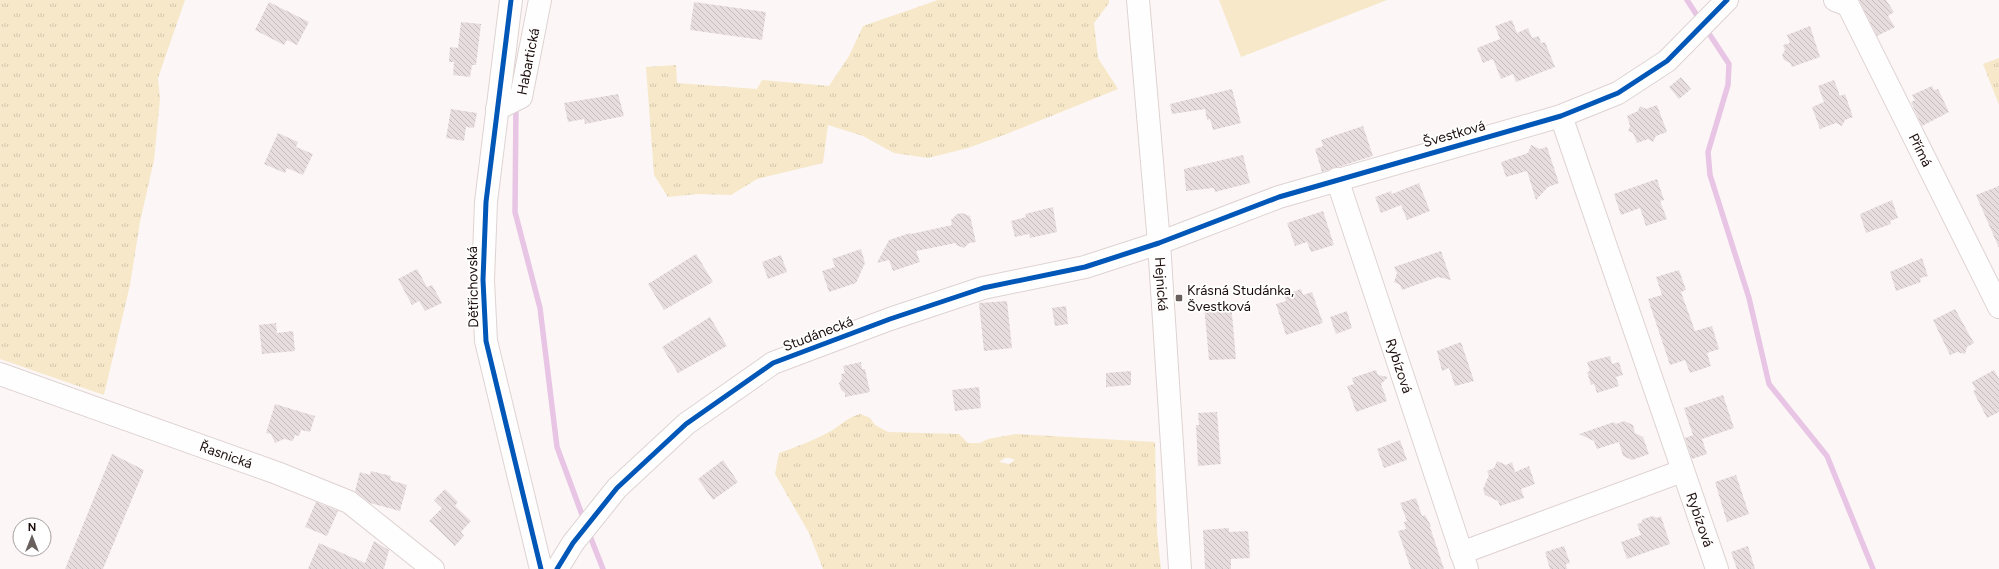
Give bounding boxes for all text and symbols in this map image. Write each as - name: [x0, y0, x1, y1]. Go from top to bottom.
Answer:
- street label: Habartická: [513, 27, 543, 96]
- street label: Švestková: [1421, 117, 1487, 151]
- street label: Přímá: [1905, 130, 1936, 169]
- street label: Dětřichovská: [464, 246, 482, 328]
- street label: Hejnická: [1151, 256, 1172, 312]
- place label: Krásná Studánka, Švestková: [1187, 282, 1294, 315]
- marker: Krásná Studánka, Švestková: [1174, 293, 1184, 303]
- street label: Studánecká: [780, 313, 856, 355]
- street label: Rybízová: [1382, 336, 1416, 395]
- street label: Řasnická: [197, 438, 255, 472]
- street label: Rybízová: [1683, 490, 1717, 549]
- north arrow: [12, 517, 52, 557]
- text: N: [28, 521, 36, 534]

